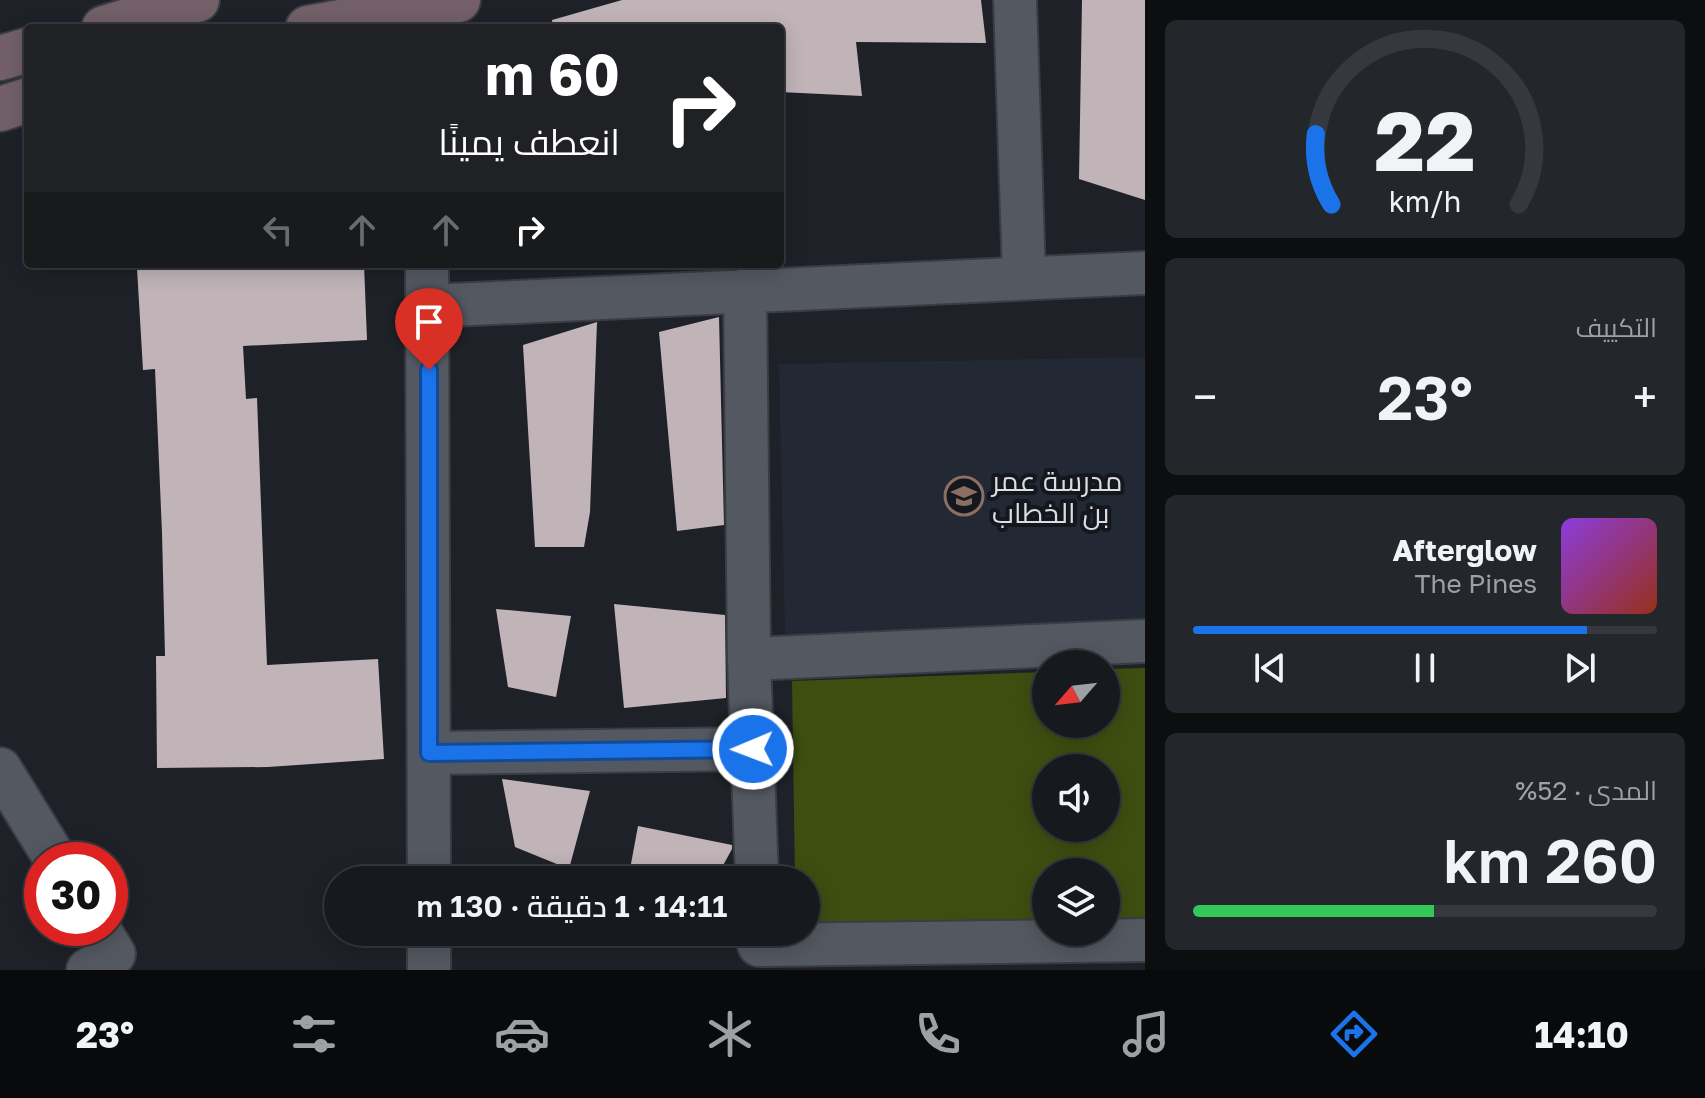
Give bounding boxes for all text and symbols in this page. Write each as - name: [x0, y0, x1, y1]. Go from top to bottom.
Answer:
- text: 60 m: [485, 40, 620, 107]
- icon: right: [648, 56, 752, 160]
- text: 22: [1374, 88, 1476, 188]
- text: انعطف يمينًا: [438, 120, 620, 163]
- text: km/h: [1389, 184, 1461, 218]
- icon: left: [256, 208, 300, 252]
- icon: ahead: [340, 208, 384, 252]
- icon: ahead: [424, 208, 468, 252]
- icon: right: [508, 208, 552, 252]
- pin: [395, 288, 463, 370]
- icon: arrive: [407, 300, 451, 344]
- text: التكييف: [1575, 312, 1657, 343]
- text: 23°: [1377, 361, 1473, 433]
- text: −: [1193, 370, 1217, 423]
- text: +: [1633, 370, 1657, 423]
- place label: مدرسة عمر بن الخطاب: [990, 464, 1123, 530]
- school or university icon: مدرسة عمر بن الخطاب: [943, 475, 985, 517]
- text: Afterglow: [1393, 532, 1537, 568]
- text: The Pines: [1414, 568, 1537, 599]
- icon: previous: [1248, 646, 1292, 690]
- icon: pause: [1403, 646, 1447, 690]
- icon: next: [1558, 646, 1602, 690]
- north arrow: [1032, 650, 1120, 738]
- map controls: [1032, 650, 1120, 946]
- position arrow: [711, 707, 795, 791]
- button: sound: [1032, 754, 1120, 842]
- text: المدى · 52%: [1515, 775, 1657, 806]
- text: 260 km: [1443, 824, 1657, 896]
- speed limit sign: 30: [24, 842, 128, 946]
- button: layers: [1032, 858, 1120, 946]
- text: 14:11 · 1 دقيقة · 130 m: [417, 888, 727, 924]
- icon: filters: [286, 1006, 342, 1062]
- icon: car: [494, 1006, 550, 1062]
- icon: climate: [702, 1006, 758, 1062]
- icon: phone: [910, 1006, 966, 1062]
- icon: music: [1118, 1006, 1174, 1062]
- icon: directions: [1326, 1006, 1382, 1062]
- text: 23°: [76, 1013, 134, 1056]
- text: 14:10: [1534, 1013, 1629, 1056]

